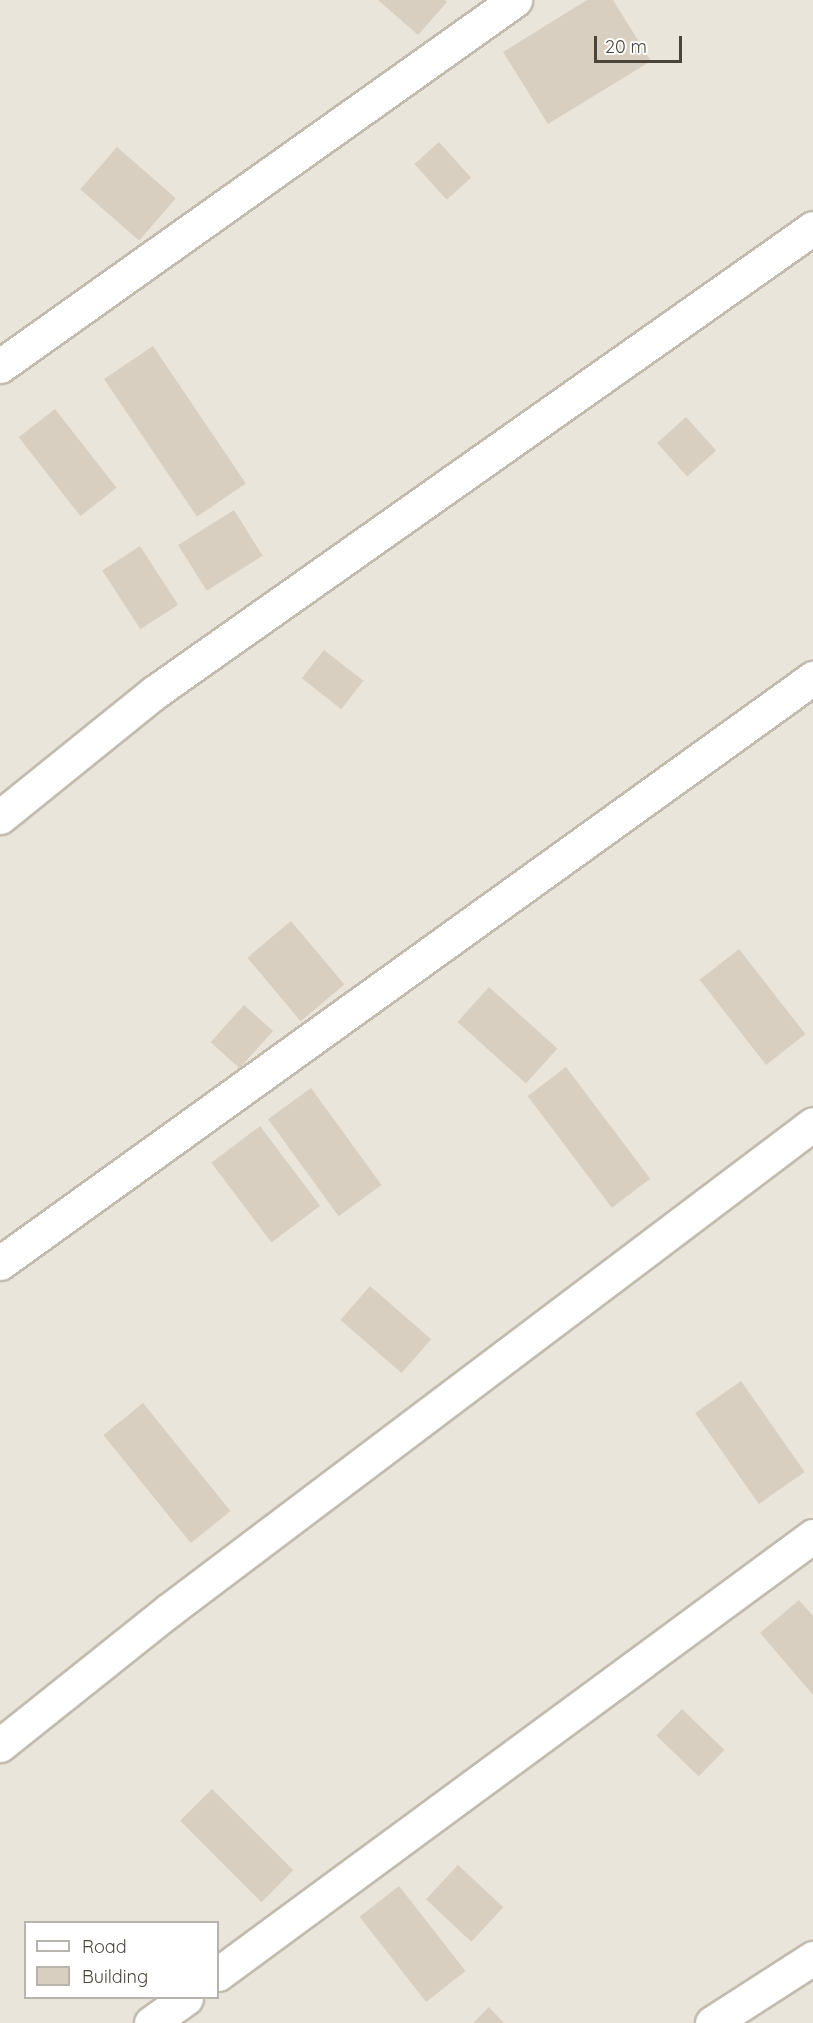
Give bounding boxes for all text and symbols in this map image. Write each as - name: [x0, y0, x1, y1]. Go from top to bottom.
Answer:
- scale bar: [597, 24, 686, 62]
- text: 20 m: [605, 35, 647, 58]
- legend: [24, 1921, 219, 1999]
- text: Road: [82, 1935, 127, 1958]
- text: Building: [82, 1965, 148, 1988]

